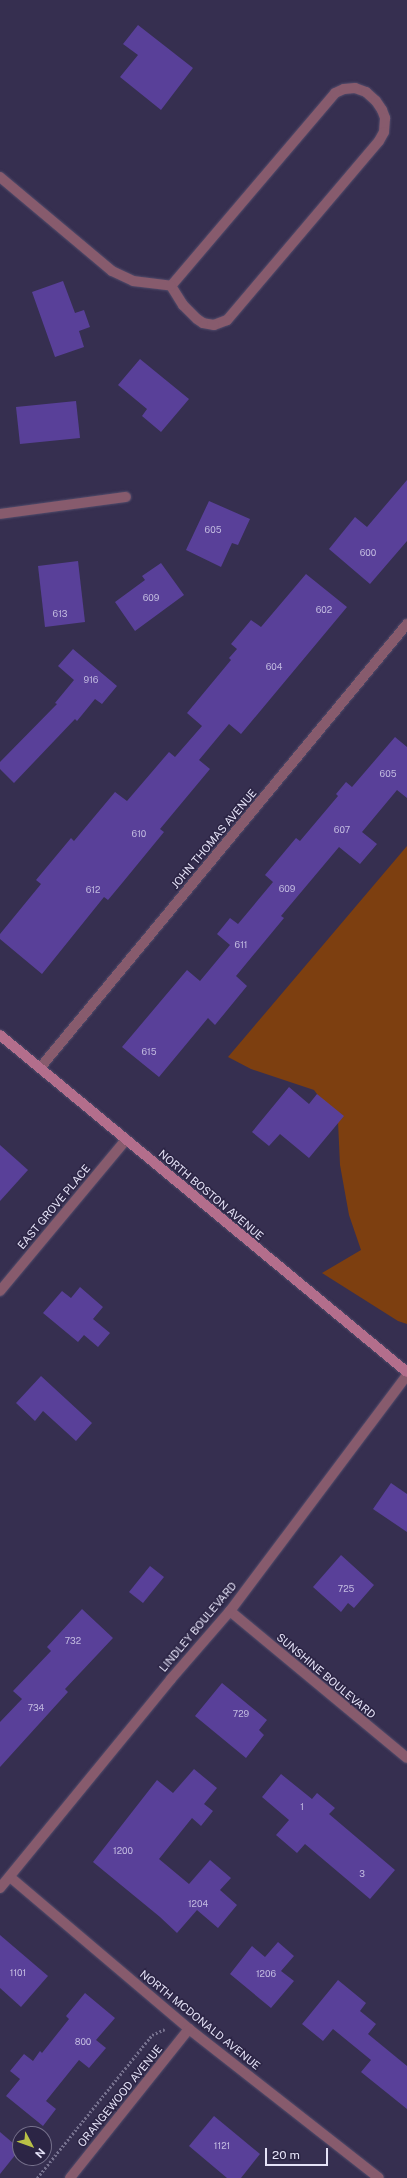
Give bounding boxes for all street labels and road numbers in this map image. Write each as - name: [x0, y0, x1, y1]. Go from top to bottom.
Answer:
- street label: JOHN THOMAS AVENUE: [169, 787, 259, 891]
- street label: NORTH BOSTON AVENUE: [156, 1147, 266, 1243]
- street label: EAST GROVE PLACE: [15, 1162, 93, 1252]
- street label: LINDLEY BOULEVARD: [157, 1579, 239, 1675]
- street label: SUNSHINE BOULEVARD: [274, 1631, 378, 1721]
- street label: NORTH MCDONALD AVENUE: [137, 1967, 263, 2073]
- street label: ORANGEWOOD AVENUE: [75, 2043, 165, 2149]

